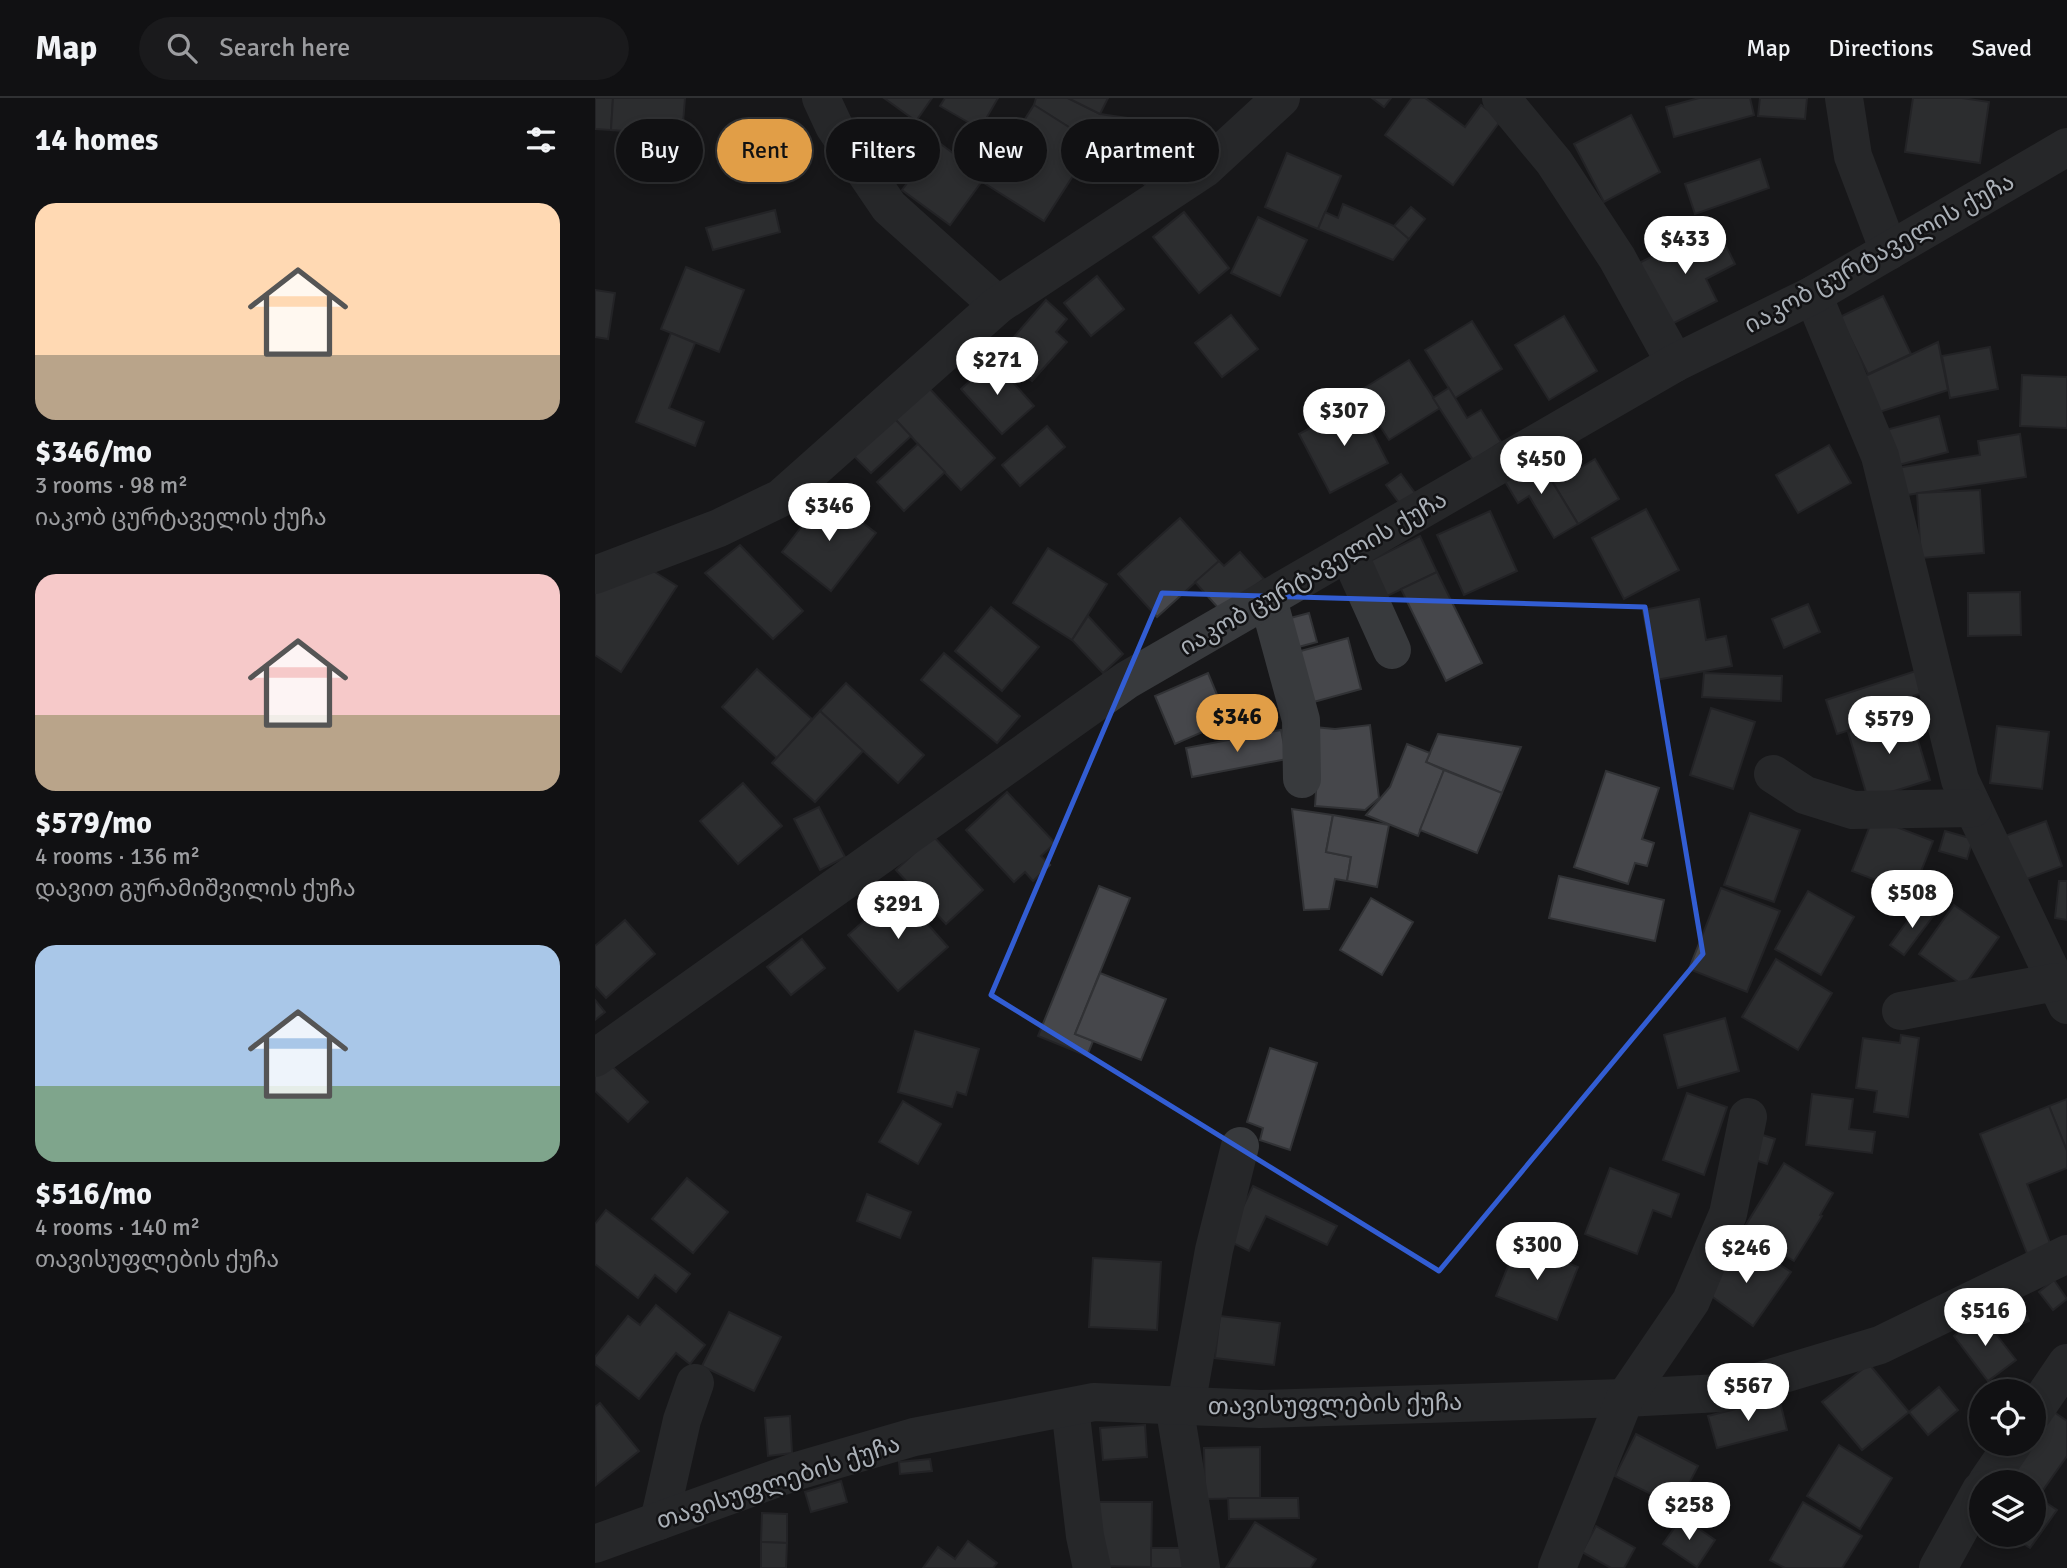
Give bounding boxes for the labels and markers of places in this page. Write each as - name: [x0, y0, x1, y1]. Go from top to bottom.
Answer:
- pin: $433: [1644, 216, 1726, 276]
- pin: $271: [956, 338, 1038, 397]
- pin: $307: [1303, 388, 1385, 448]
- pin: $450: [1500, 436, 1582, 496]
- pin: $346: [788, 484, 870, 543]
- pin: $346: [1196, 694, 1278, 754]
- pin: $579: [1848, 696, 1930, 756]
- pin: $508: [1871, 870, 1953, 930]
- pin: $291: [857, 882, 939, 941]
- pin: $300: [1496, 1222, 1578, 1282]
- pin: $246: [1705, 1226, 1787, 1285]
- pin: $516: [1944, 1288, 2026, 1348]
- pin: $567: [1707, 1364, 1789, 1423]
- pin: $258: [1648, 1482, 1730, 1542]

